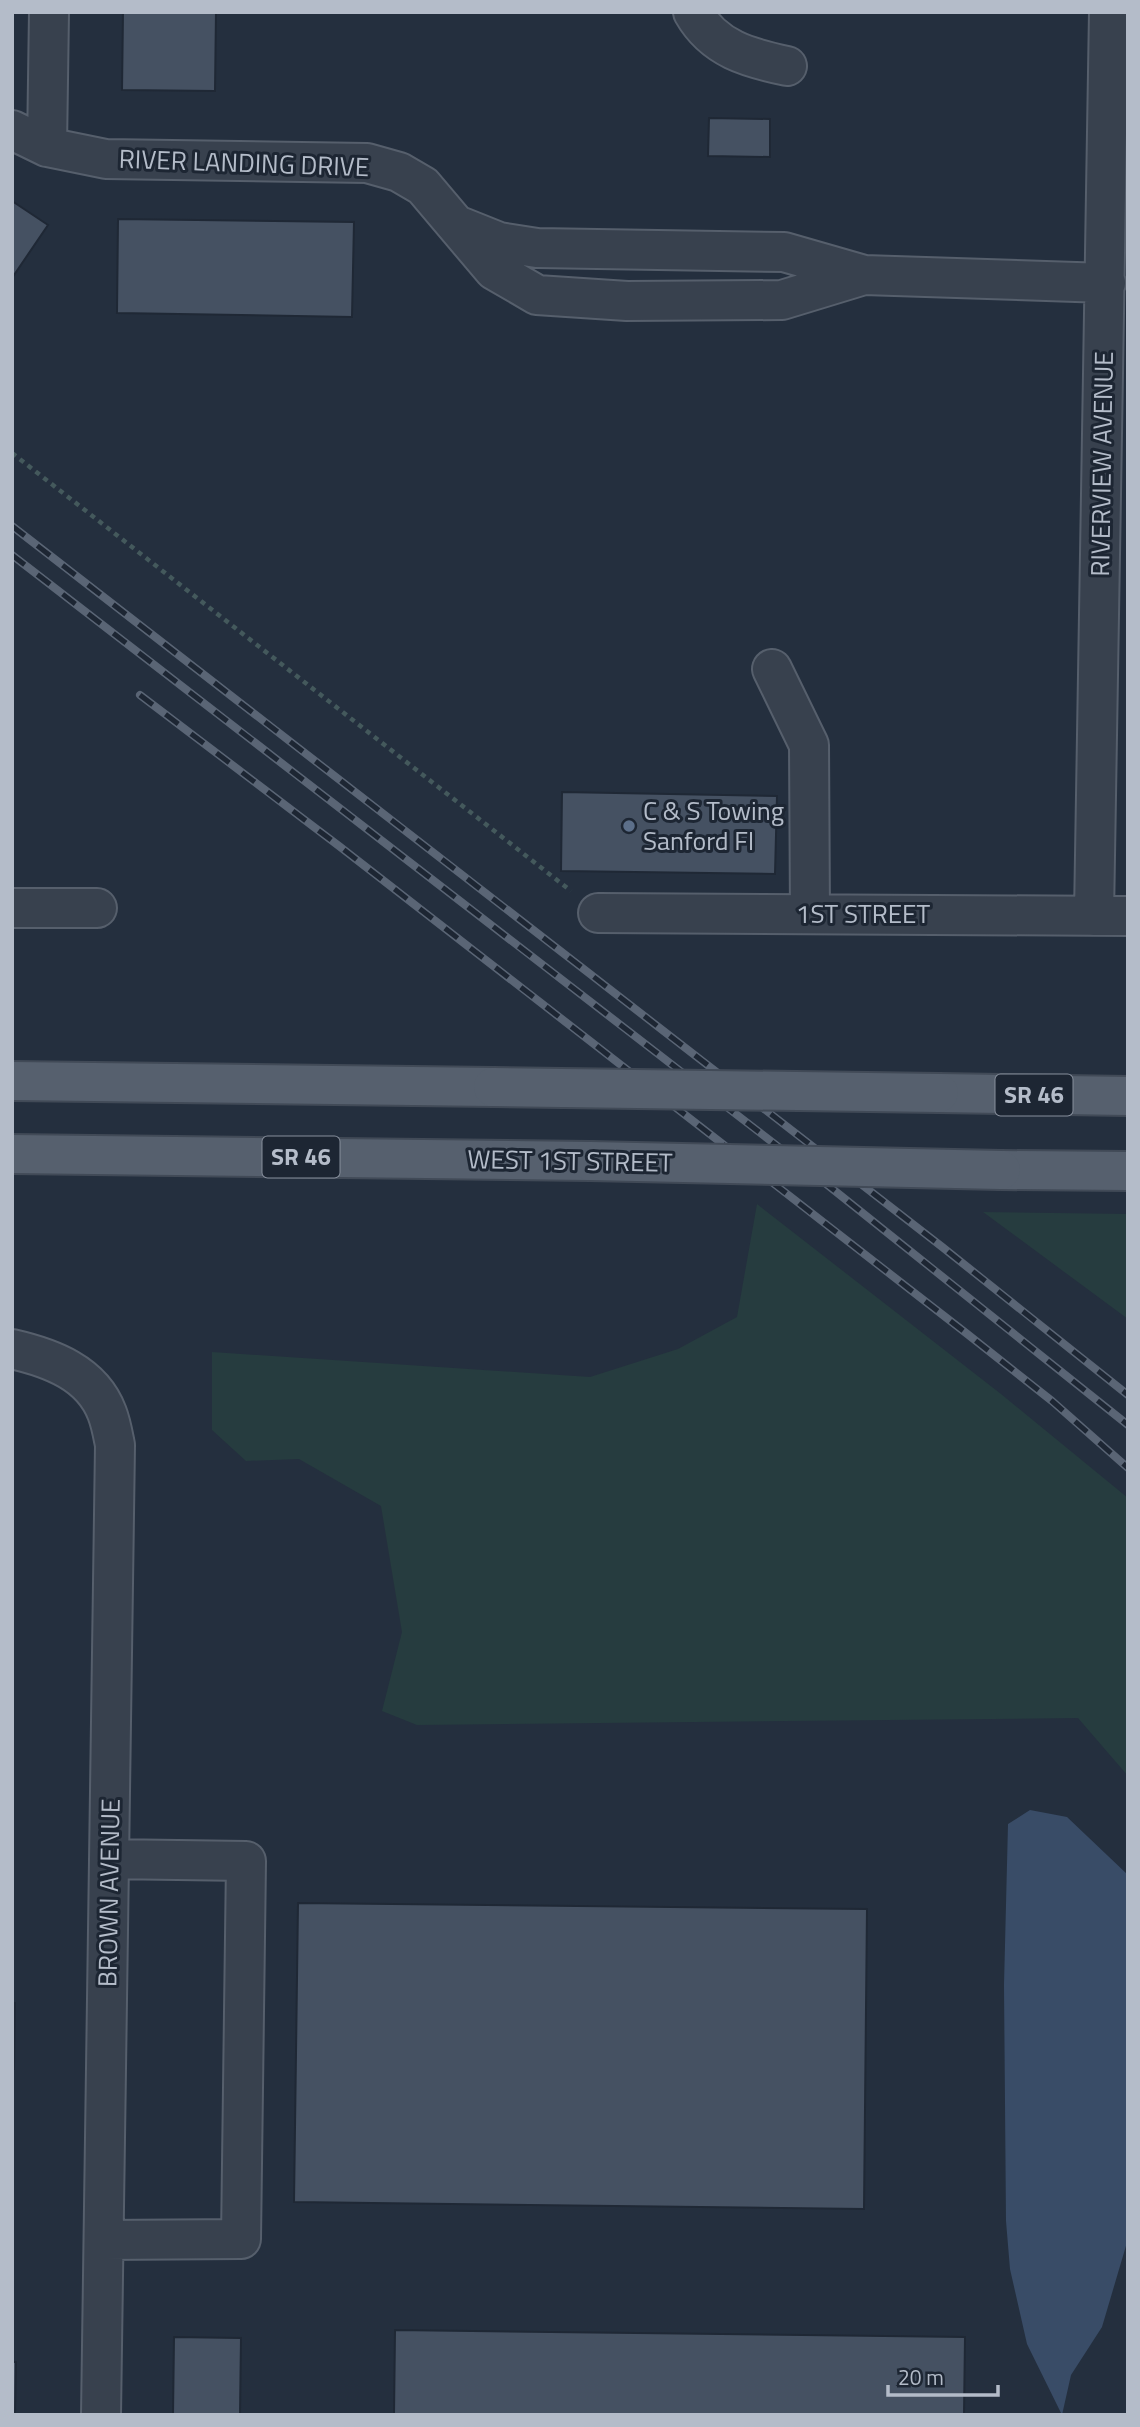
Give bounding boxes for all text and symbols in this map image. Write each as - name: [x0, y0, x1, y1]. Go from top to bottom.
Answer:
- street label: RIVER LANDING DRIVE: [118, 139, 370, 186]
- street label: RIVERVIEW AVENUE: [1080, 351, 1123, 577]
- place label: C & S Towing Sanford Fl: [643, 791, 784, 860]
- marker: C & S Towing Sanford Fl: [621, 818, 637, 834]
- street label: 1ST STREET: [796, 894, 930, 933]
- road number: SR 46: [996, 1074, 1072, 1115]
- road number: SR 46: [262, 1136, 340, 1177]
- street label: WEST 1ST STREET: [467, 1139, 673, 1182]
- street label: BROWN AVENUE: [87, 1798, 130, 1988]
- scale bar: [888, 2354, 998, 2398]
- text: 20 m: [898, 2361, 944, 2393]

